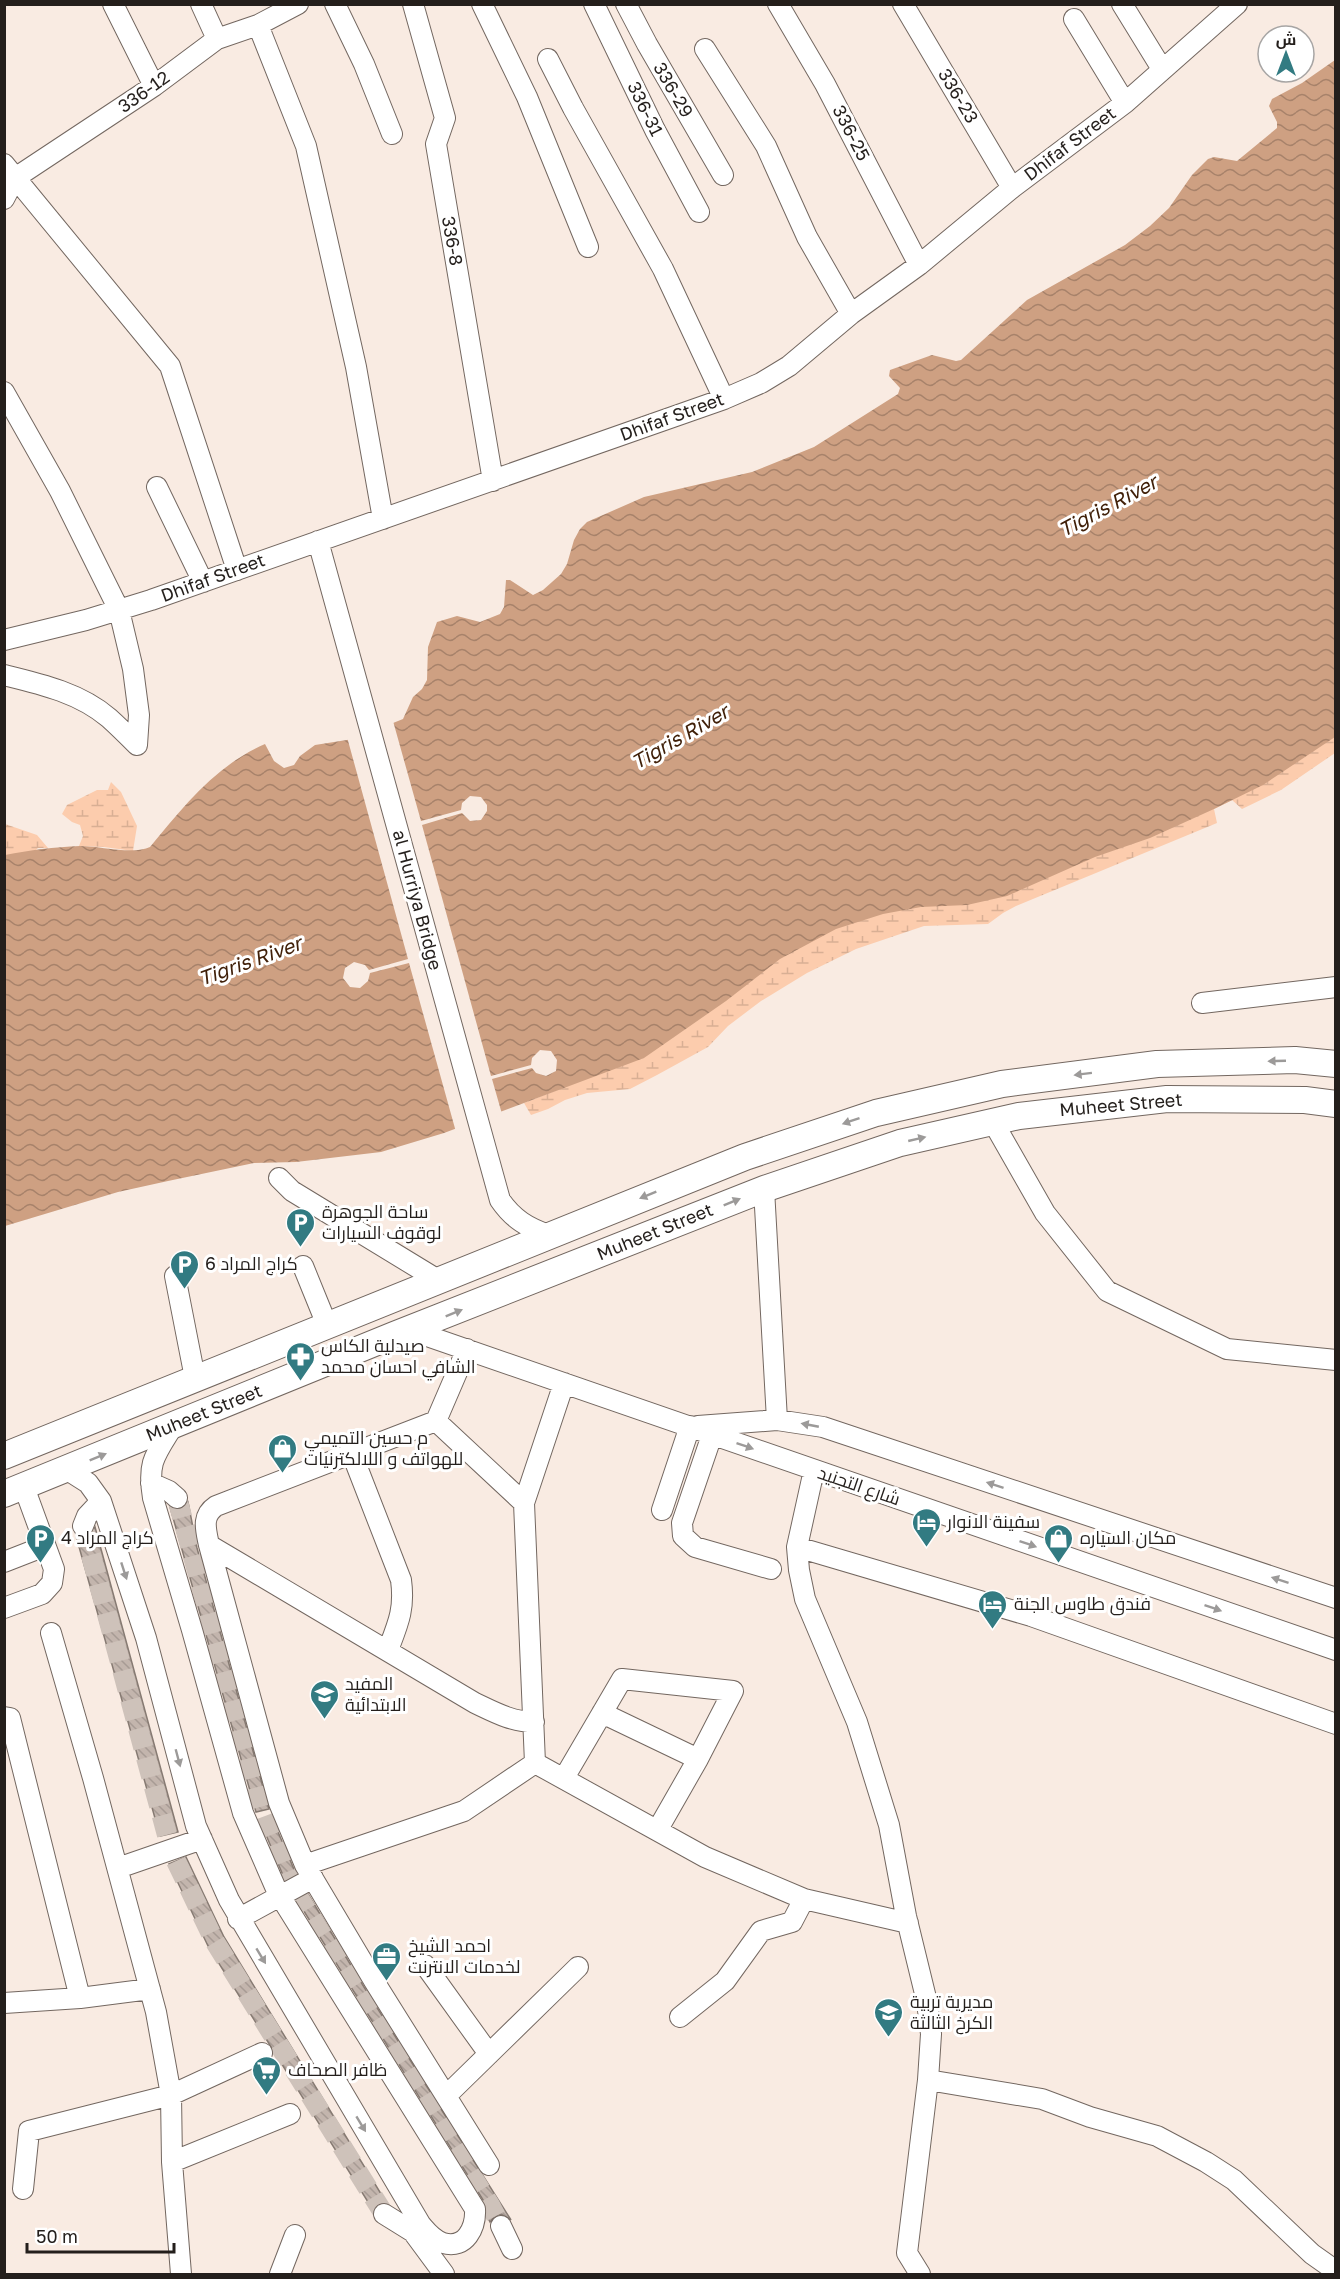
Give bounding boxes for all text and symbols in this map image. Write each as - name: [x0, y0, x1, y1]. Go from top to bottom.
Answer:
- north arrow: [1256, 24, 1316, 84]
- text: ش: [1276, 29, 1296, 49]
- street label: 336-29: [649, 58, 698, 121]
- street label: 336-23: [934, 64, 984, 127]
- street label: 336-12: [113, 66, 173, 117]
- street label: 336-31: [623, 78, 669, 140]
- street label: 336-25: [829, 101, 875, 164]
- street label: Dhifaf Street: [1019, 102, 1120, 185]
- street label: 336-8: [438, 214, 468, 267]
- street label: Dhifaf Street: [617, 387, 727, 445]
- water label: Tigris River: [1054, 468, 1164, 542]
- street label: Dhifaf Street: [158, 548, 268, 606]
- water label: Tigris River: [627, 697, 736, 774]
- street label: al Hurriya Bridge: [389, 827, 447, 972]
- water label: Tigris River: [195, 929, 308, 991]
- one-way arrow: [1268, 1056, 1287, 1065]
- one-way arrow: [1073, 1069, 1092, 1078]
- street label: Muheet Street: [1059, 1088, 1183, 1120]
- one-way arrow: [842, 1117, 860, 1126]
- one-way arrow: [908, 1134, 927, 1143]
- one-way arrow: [639, 1191, 657, 1201]
- one-way arrow: [724, 1197, 742, 1207]
- street label: Muheet Street: [593, 1198, 716, 1264]
- place label: ساحة الجوهرة لوقوف السيارات: [322, 1200, 441, 1244]
- parking icon: ساحة الجوهرة لوقوف السيارات: [285, 1206, 317, 1248]
- parking icon: كراج المراد 6: [168, 1248, 200, 1290]
- place label: كراج المراد 6: [205, 1252, 298, 1276]
- one-way arrow: [445, 1308, 463, 1318]
- place label: صيدلية الكاس الشافي احسان محمد: [321, 1334, 476, 1381]
- pharmacy icon: صيدلية الكاس الشافي احسان محمد: [284, 1340, 316, 1382]
- street label: Muheet Street: [142, 1379, 265, 1445]
- one-way arrow: [800, 1420, 819, 1429]
- place label: م حسين التميمي للهواتف و اللالكترنيات: [304, 1426, 463, 1470]
- shop icon: م حسين التميمي للهواتف و اللالكترنيات: [267, 1432, 299, 1474]
- one-way arrow: [736, 1442, 754, 1452]
- one-way arrow: [89, 1452, 107, 1462]
- street label: شارع التجنيد: [815, 1461, 903, 1511]
- one-way arrow: [986, 1479, 1004, 1489]
- hotel icon: سفينة الانوار: [910, 1506, 942, 1548]
- place label: سفينة الانوار: [946, 1510, 1040, 1533]
- parking icon: كراج المراد 4: [24, 1522, 56, 1564]
- shop icon: مكان السياره: [1043, 1522, 1075, 1564]
- place label: كراج المراد 4: [61, 1526, 154, 1550]
- place label: مكان السياره: [1080, 1526, 1176, 1549]
- one-way arrow: [1020, 1540, 1038, 1550]
- one-way arrow: [120, 1562, 129, 1580]
- one-way arrow: [1271, 1574, 1289, 1584]
- hotel icon: فندق طاوس الجنة: [977, 1588, 1009, 1630]
- place label: فندق طاوس الجنة: [1014, 1592, 1151, 1616]
- one-way arrow: [1204, 1604, 1222, 1613]
- place label: المفيد الابتدائية: [345, 1672, 407, 1715]
- school or university icon: المفيد الابتدائية: [308, 1678, 340, 1720]
- one-way arrow: [174, 1749, 183, 1767]
- place label: احمد الشيخ لخدمات الانترنت: [408, 1934, 520, 1978]
- office icon: احمد الشيخ لخدمات الانترنت: [371, 1940, 403, 1982]
- one-way arrow: [255, 1948, 266, 1964]
- place label: مديرية تربية الكرخ الثالثة: [910, 1990, 993, 2035]
- school or university icon: مديرية تربية الكرخ الثالثة: [873, 1996, 905, 2038]
- supermarket icon: ظافر الصحاف: [251, 2054, 283, 2096]
- place label: ظافر الصحاف: [288, 2058, 387, 2081]
- one-way arrow: [355, 2116, 366, 2132]
- scale bar: [27, 2216, 174, 2254]
- text: 50 m: [36, 2225, 78, 2247]

